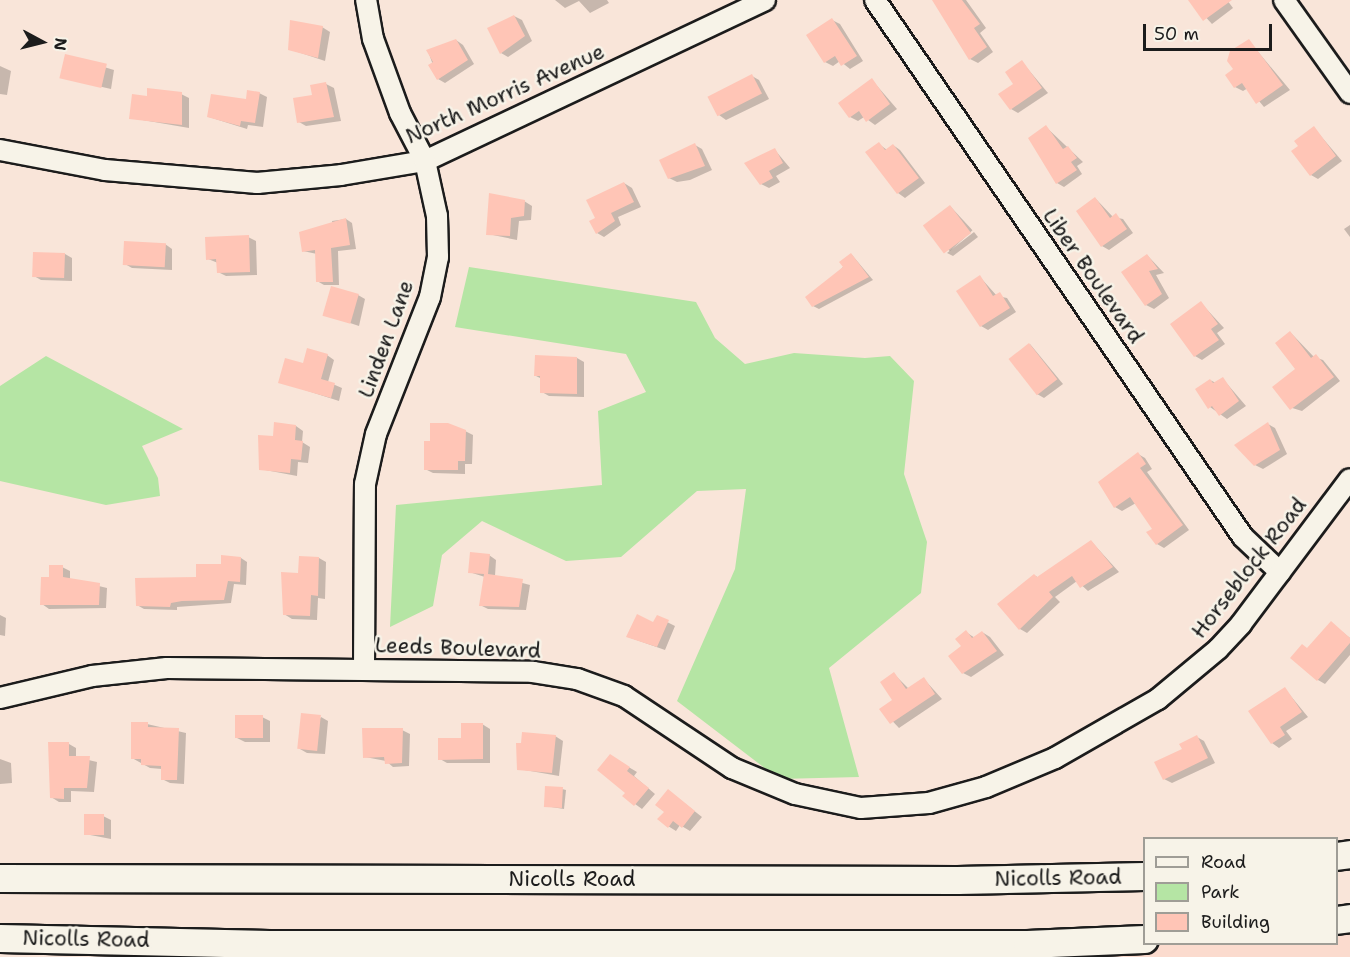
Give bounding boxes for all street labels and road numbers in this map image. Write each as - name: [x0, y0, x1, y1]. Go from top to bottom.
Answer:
- street label: North Morris Avenue: [402, 39, 608, 149]
- street label: Liber Boulevard: [1037, 204, 1149, 348]
- street label: Linden Lane: [353, 277, 419, 401]
- street label: Horseblock Road: [1186, 493, 1312, 643]
- street label: Leeds Boulevard: [375, 633, 541, 663]
- street label: Nicolls Road: [994, 864, 1122, 892]
- street label: Nicolls Road: [508, 866, 636, 892]
- street label: Nicolls Road: [22, 925, 150, 953]

